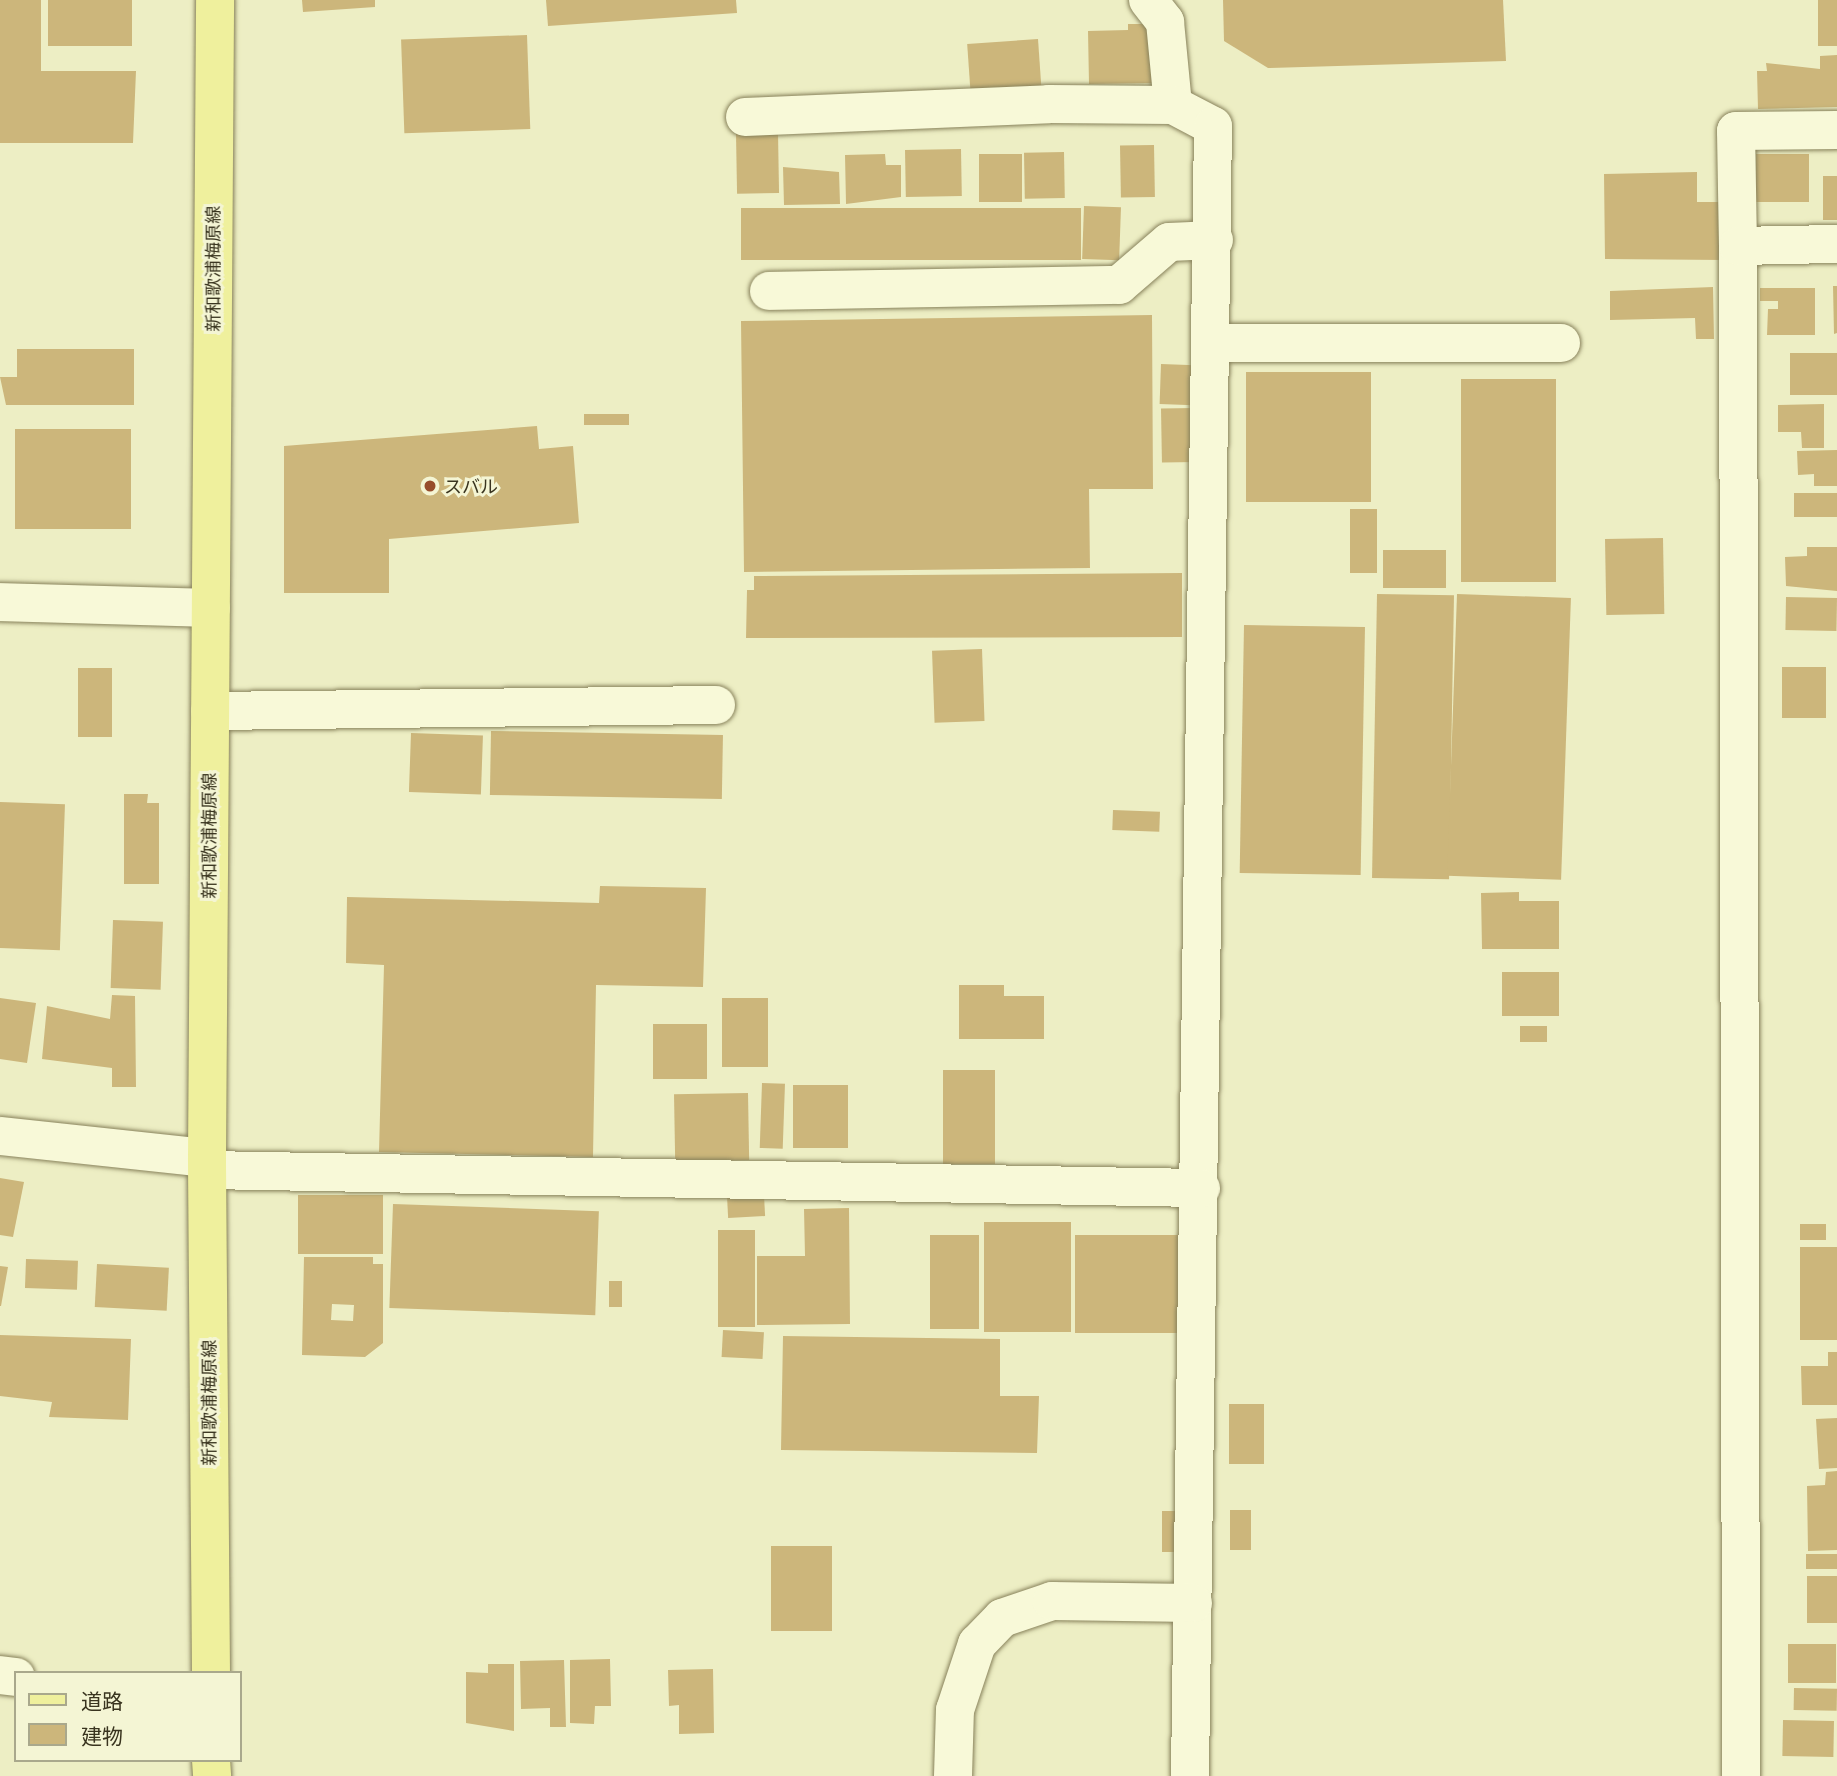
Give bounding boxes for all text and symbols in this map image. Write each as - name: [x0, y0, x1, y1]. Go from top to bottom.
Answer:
- street label: 新和歌浦梅原線: [202, 206, 224, 332]
- place label: スバル: [444, 475, 498, 497]
- marker: スバル: [422, 478, 438, 494]
- street label: 新和歌浦梅原線: [198, 773, 220, 899]
- street label: 新和歌浦梅原線: [198, 1340, 220, 1466]
- legend: [14, 1671, 242, 1762]
- text: 道路: [81, 1684, 123, 1715]
- text: 建物: [81, 1719, 123, 1750]

